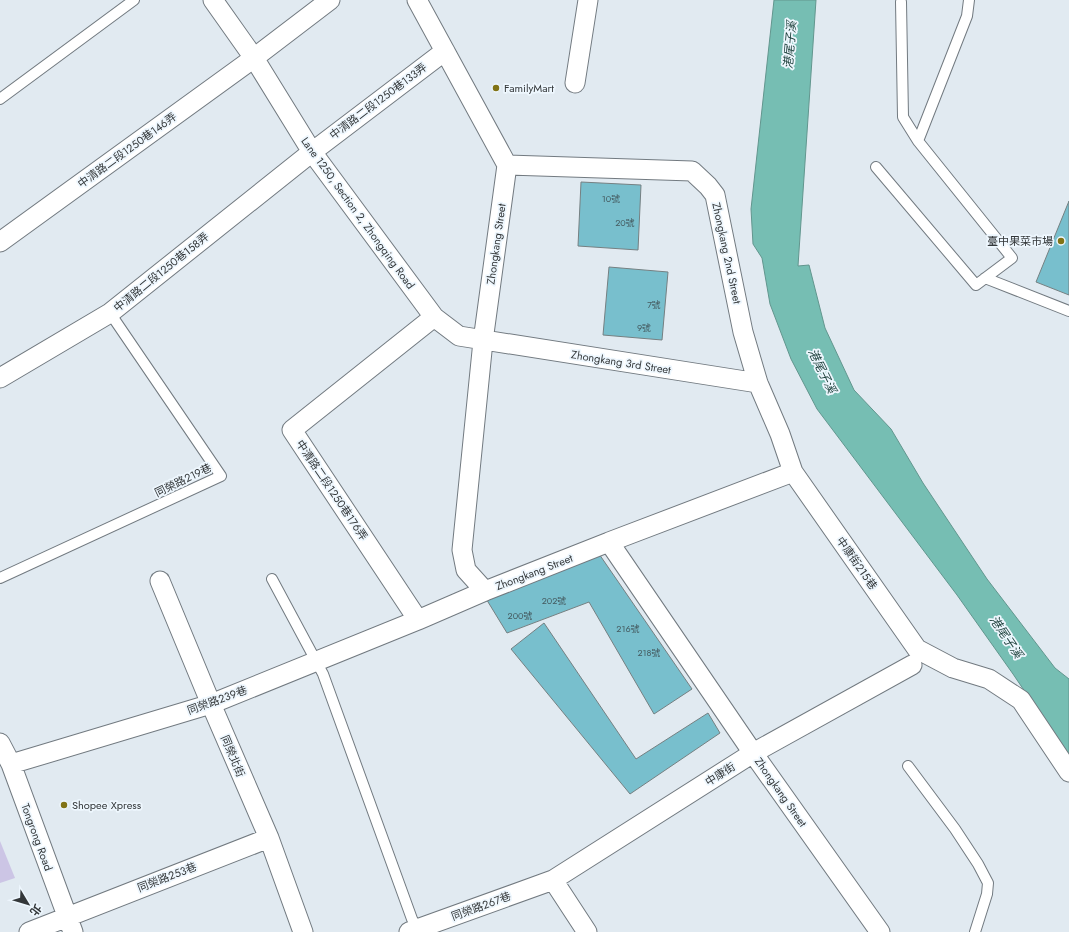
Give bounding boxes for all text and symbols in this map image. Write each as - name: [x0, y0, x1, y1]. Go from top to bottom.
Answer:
- water label: 港尾子溪: [779, 18, 801, 70]
- street label: 中清路二段1250巷133弄: [326, 59, 430, 143]
- place label: FamilyMart: [504, 80, 554, 96]
- marker: FamilyMart: [491, 83, 501, 93]
- street label: 中清路二段1250巷146弄: [74, 109, 180, 191]
- street label: Lane 1250, Section 2, Zhongqing Road: [297, 134, 419, 292]
- house number: 10號: [602, 192, 620, 205]
- street label: Zhongkang 2nd Street: [708, 201, 746, 305]
- street label: Zhongkang Street: [482, 202, 510, 285]
- house number: 20號: [615, 216, 635, 229]
- street label: 中清路二段1250巷158弄: [110, 229, 212, 315]
- place label: 臺中果菜市場: [987, 233, 1053, 249]
- marker: 臺中果菜市場: [1056, 236, 1066, 246]
- house number: 7號: [647, 298, 661, 311]
- house number: 9號: [637, 321, 651, 334]
- water label: 港尾子溪: [803, 345, 841, 398]
- street label: Zhongkang 3rd Street: [570, 346, 672, 378]
- street label: 中清路二段1250巷176弄: [292, 437, 372, 543]
- street label: 同榮路219巷: [152, 459, 214, 501]
- street label: 中康街215巷: [833, 533, 881, 593]
- street label: Zhongkang Street: [493, 550, 575, 594]
- house number: 202號: [542, 594, 566, 607]
- house number: 200號: [508, 609, 532, 622]
- water label: 港尾子溪: [985, 612, 1028, 664]
- house number: 216號: [616, 622, 640, 635]
- house number: 218號: [637, 646, 661, 659]
- street label: 同榮路239巷: [185, 682, 249, 718]
- street label: 同榮北街: [217, 733, 249, 779]
- street label: Zhongkang Street: [751, 754, 811, 830]
- street label: 中康街: [702, 758, 738, 790]
- place label: Shopee Xpress: [72, 797, 142, 813]
- marker: Shopee Xpress: [59, 800, 69, 810]
- street label: Tongrong Road: [17, 801, 57, 873]
- street label: 同榮路253巷: [135, 858, 199, 896]
- north arrow: [8, 884, 48, 924]
- street label: 同榮路267巷: [449, 888, 513, 924]
- text: 北: [26, 901, 46, 919]

